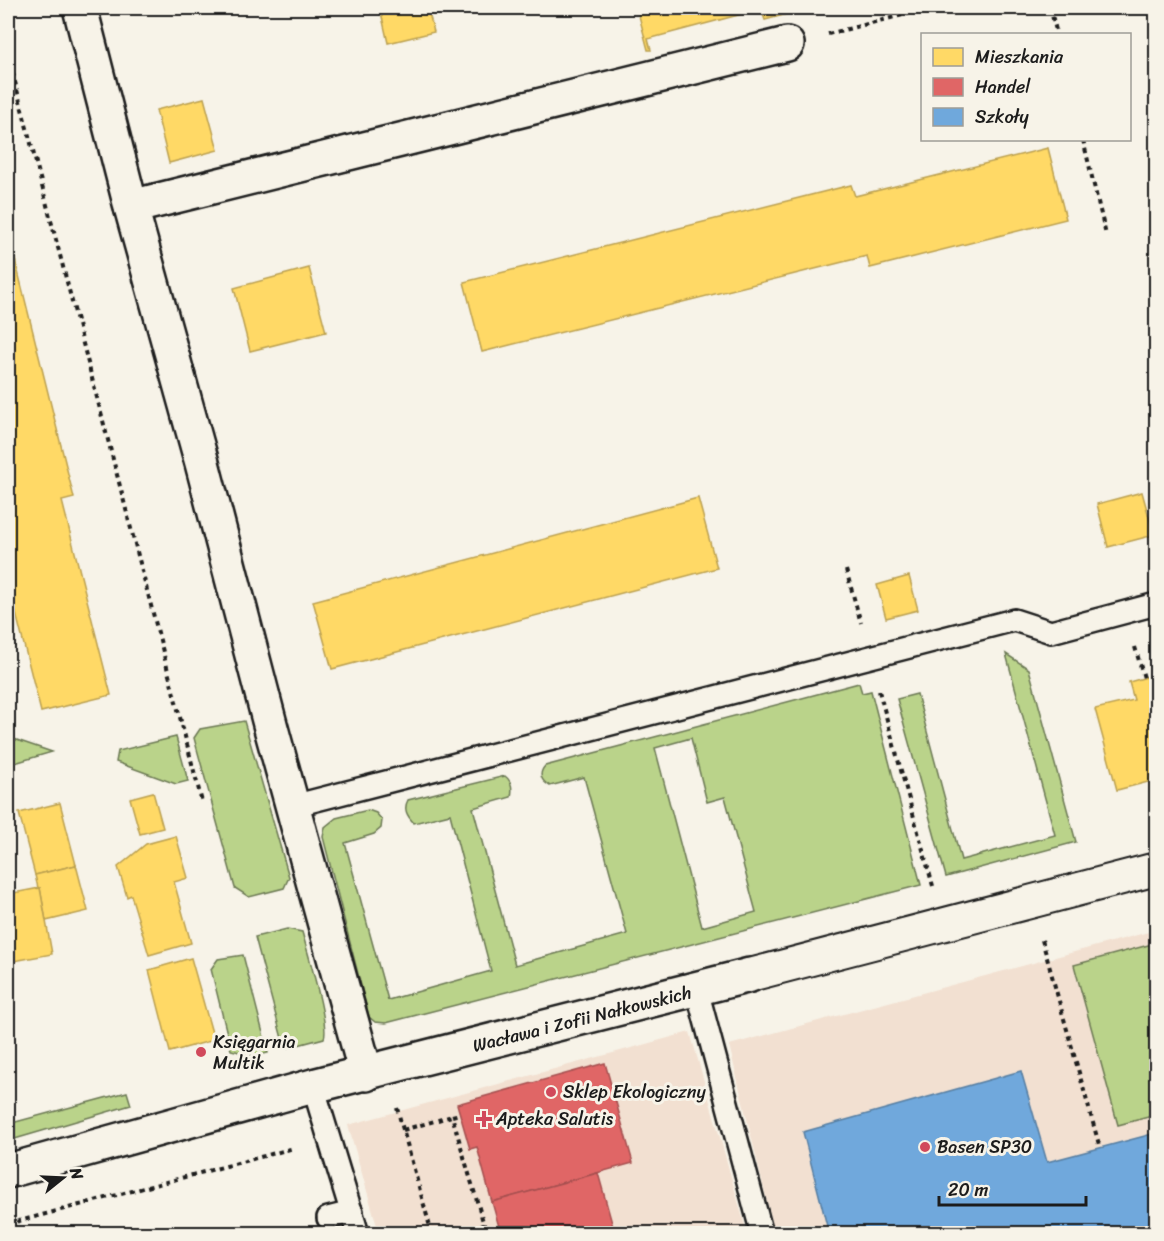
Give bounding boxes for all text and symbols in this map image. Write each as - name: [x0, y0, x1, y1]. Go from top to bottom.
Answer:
- legend: [921, 33, 1131, 141]
- text: Mieszkania: [975, 41, 1064, 73]
- text: Handel: [975, 71, 1031, 103]
- text: Szkoły: [975, 101, 1029, 133]
- street label: Wacława i Zofii Nałkowskich: [469, 976, 695, 1062]
- place label: Księgarnia Multik: [213, 1026, 296, 1079]
- marker: Księgarnia Multik: [194, 1045, 208, 1059]
- place label: Sklep Ekologiczny: [563, 1076, 707, 1108]
- marker: Sklep Ekologiczny: [544, 1085, 558, 1099]
- place label: Apteka Salutis: [495, 1103, 614, 1135]
- marker: Apteka Salutis: [477, 1112, 491, 1126]
- place label: Basen SP30: [937, 1131, 1032, 1163]
- marker: Basen SP30: [918, 1140, 932, 1154]
- north arrow: [33, 1148, 93, 1208]
- text: N: [61, 1163, 93, 1184]
- scale bar: [939, 1169, 1086, 1207]
- text: 20 m: [948, 1174, 988, 1206]

